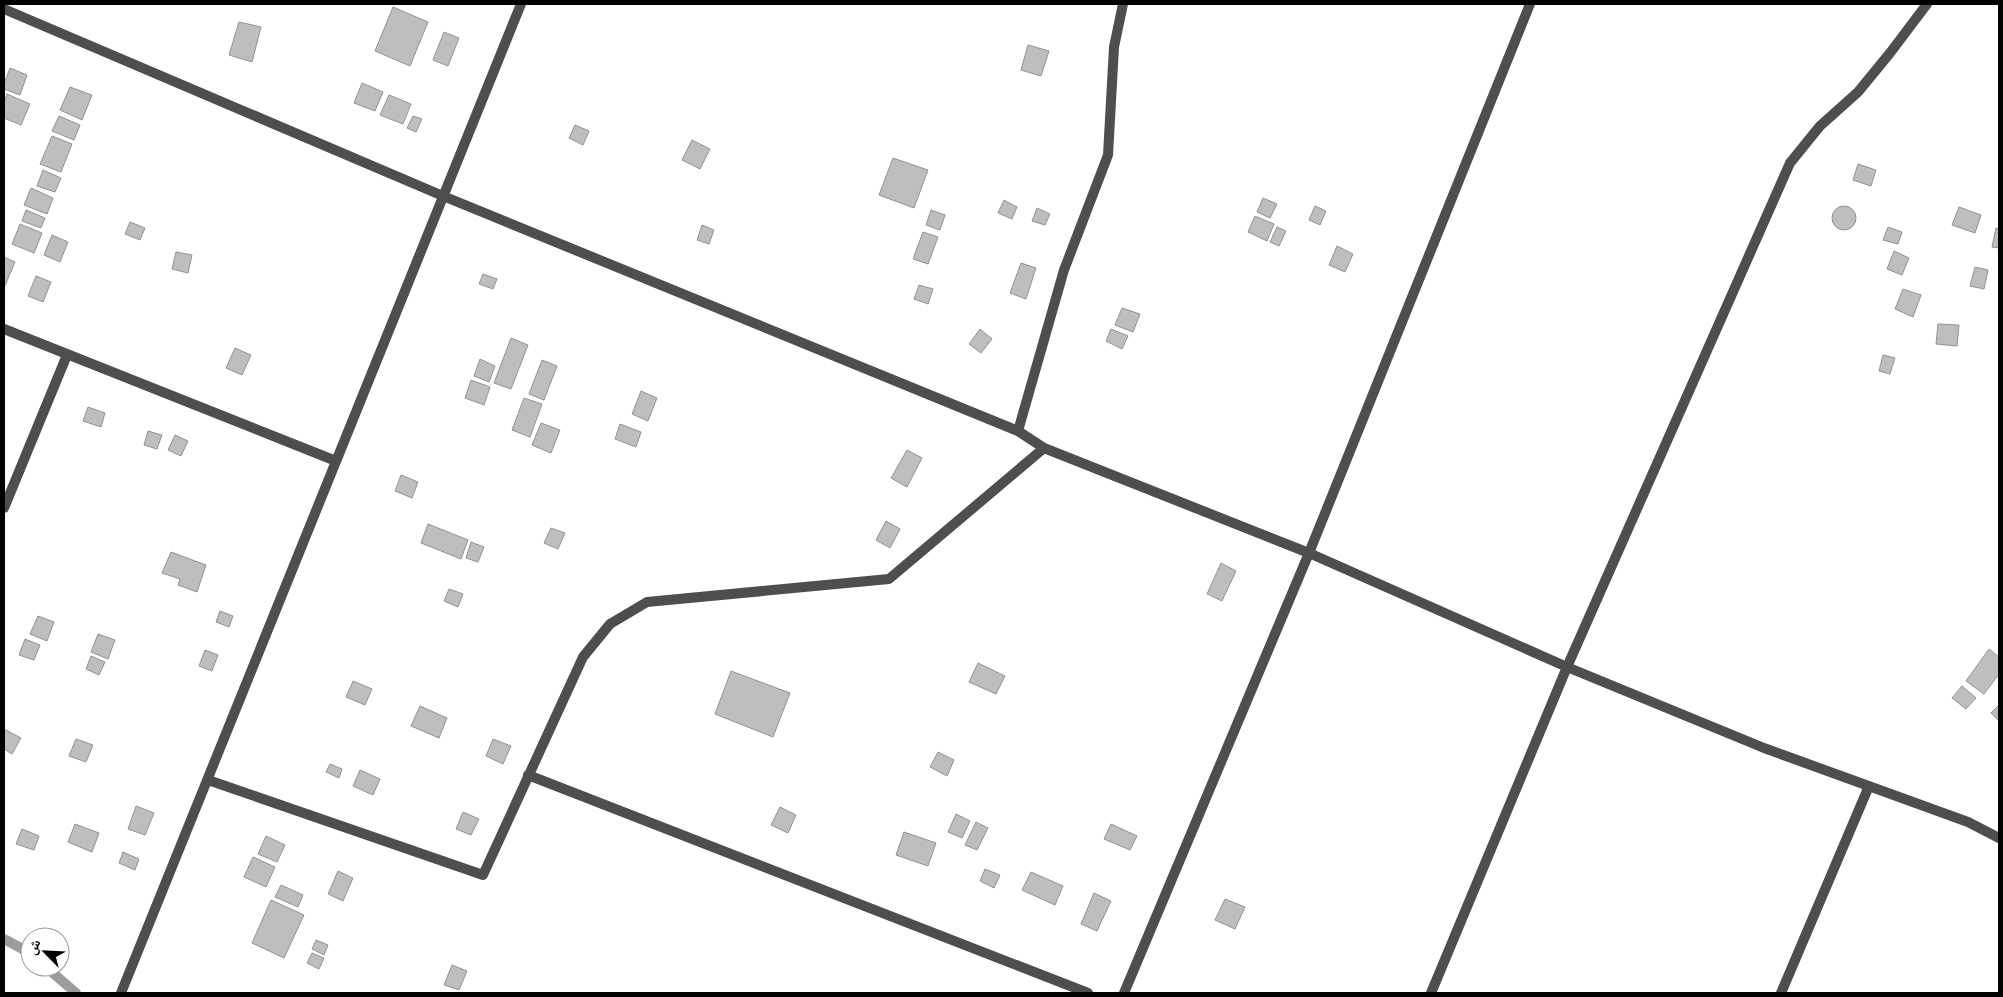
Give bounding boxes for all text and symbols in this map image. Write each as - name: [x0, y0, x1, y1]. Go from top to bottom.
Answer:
- north arrow: [20, 927, 70, 977]
- text: ش: [23, 937, 44, 957]

